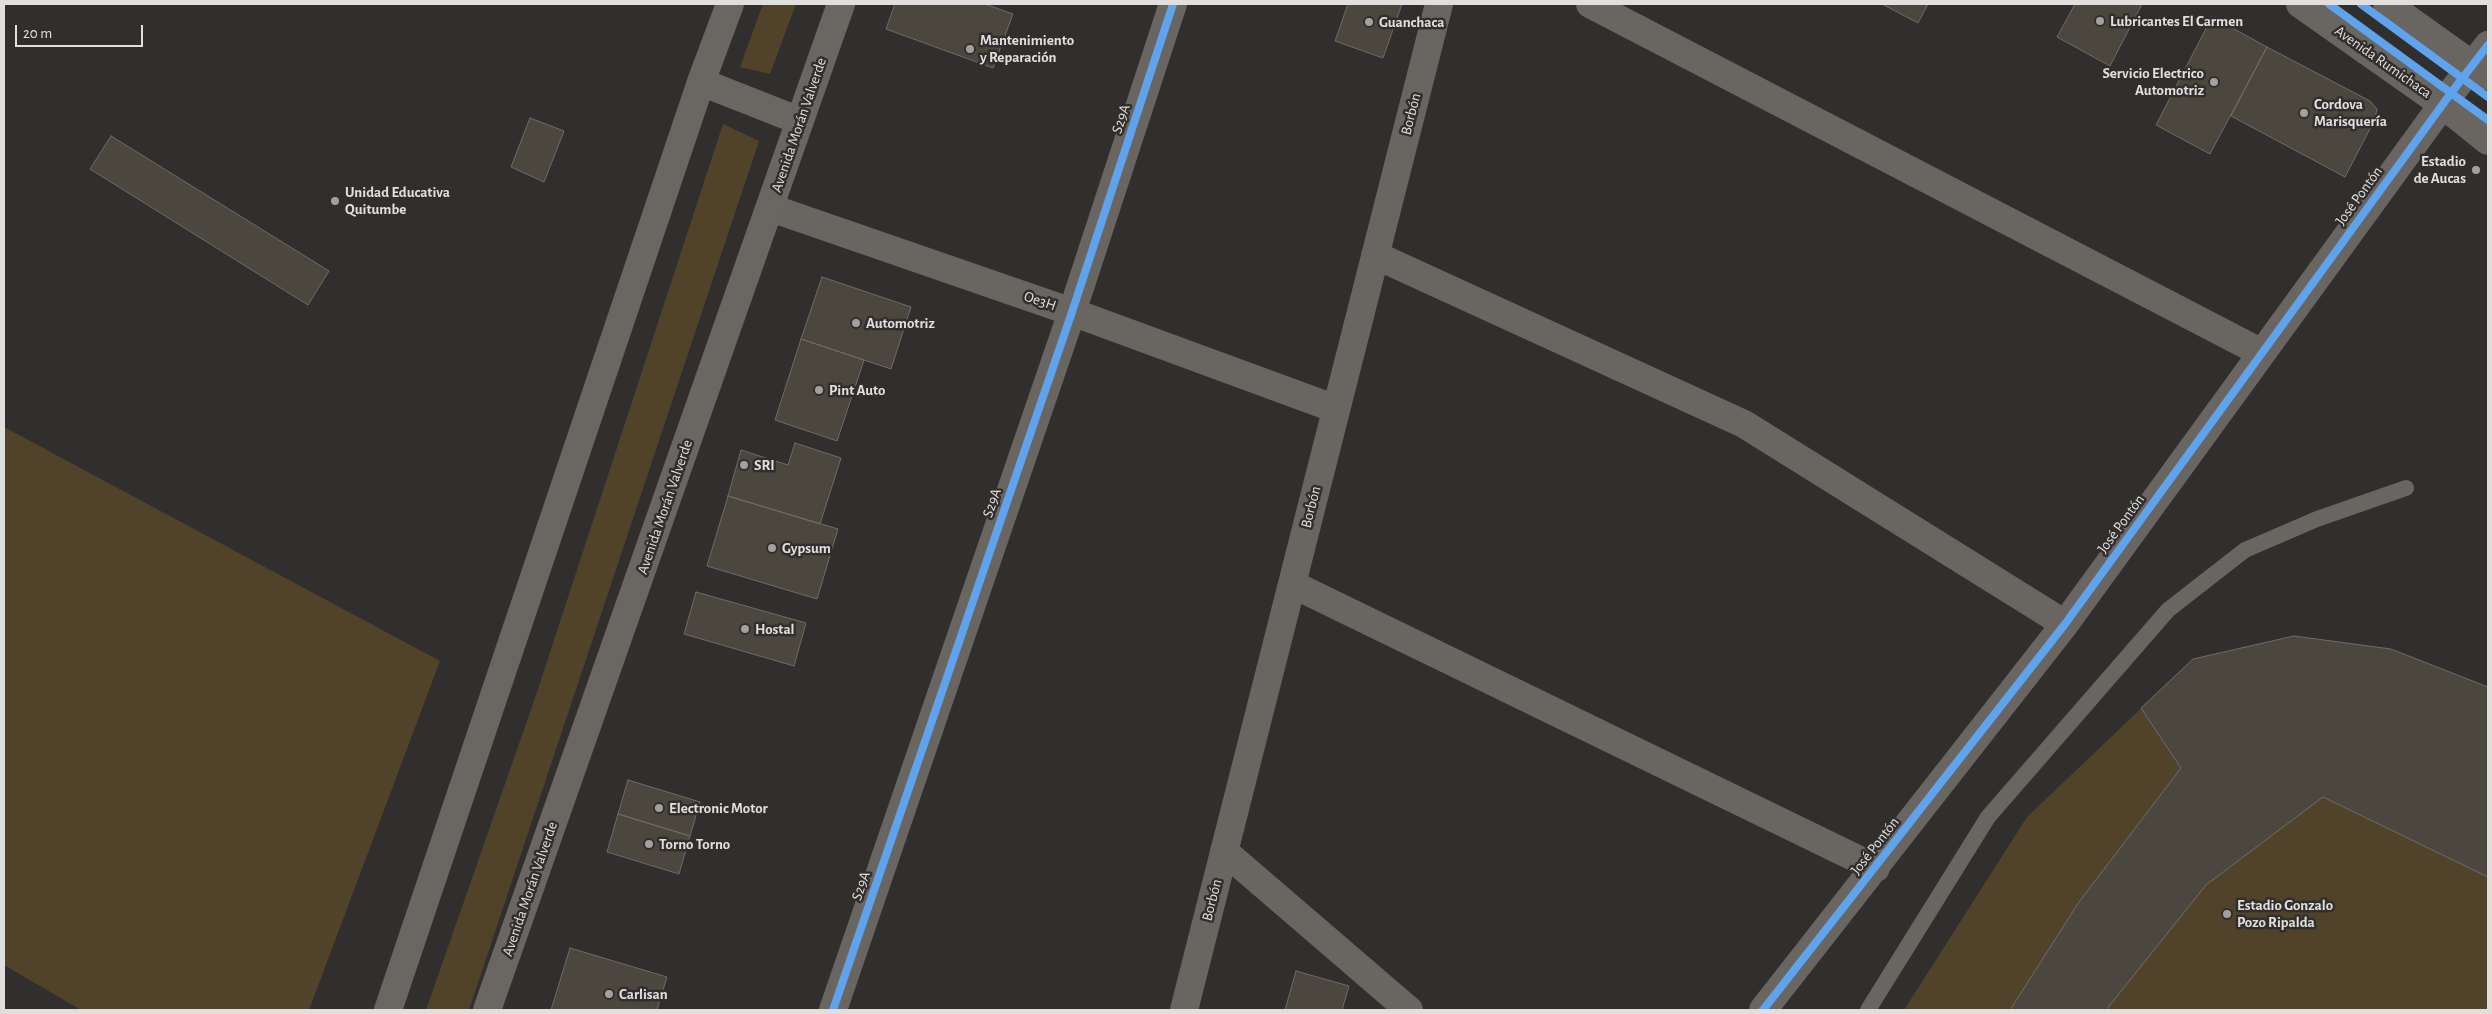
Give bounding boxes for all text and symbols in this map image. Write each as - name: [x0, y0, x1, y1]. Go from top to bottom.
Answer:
- place label: Lubricantes El Carmen: [2110, 12, 2243, 30]
- place label: Guanchaca: [1379, 13, 1444, 31]
- scale bar: [18, 15, 145, 47]
- marker: Lubricantes El Carmen: [2094, 15, 2106, 27]
- marker: Guanchaca: [1363, 16, 1375, 28]
- street label: Avenida Rumichaca: [2331, 22, 2435, 102]
- text: 20 m: [23, 26, 52, 41]
- place label: Mantenimiento y Reparación: [980, 31, 1074, 66]
- marker: Mantenimiento y Reparación: [964, 43, 976, 55]
- street label: Avenida Morán Valverde: [767, 55, 831, 195]
- place label: Servicio Electrico Automotriz: [2102, 64, 2204, 99]
- marker: Servicio Electrico Automotriz: [2208, 76, 2220, 88]
- street label: Borbón: [1397, 91, 1425, 137]
- place label: Cordova Marisquería: [2314, 95, 2387, 130]
- street label: S29A: [1108, 102, 1134, 136]
- marker: Cordova Marisquería: [2298, 107, 2310, 119]
- place label: Estadio de Aucas: [2414, 152, 2466, 187]
- street label: José Pontón: [2332, 163, 2386, 229]
- marker: Estadio de Aucas: [2470, 164, 2482, 176]
- place label: Unidad Educativa Quitumbe: [345, 183, 450, 218]
- marker: Unidad Educativa Quitumbe: [329, 195, 341, 207]
- street label: Oe3H: [1022, 287, 1058, 315]
- place label: Automotriz: [866, 314, 935, 332]
- marker: Automotriz: [850, 317, 862, 329]
- place label: Pint Auto: [829, 381, 885, 399]
- marker: Pint Auto: [813, 384, 825, 396]
- street label: Avenida Morán Valverde: [633, 437, 697, 577]
- place label: SRI: [754, 456, 775, 474]
- marker: SRI: [738, 459, 750, 471]
- street label: Borbón: [1297, 484, 1325, 530]
- street label: S29A: [979, 486, 1005, 520]
- street label: José Pontón: [2094, 491, 2148, 557]
- place label: Gypsum: [782, 539, 831, 557]
- marker: Gypsum: [766, 542, 778, 554]
- place label: Hostal: [755, 620, 795, 638]
- marker: Hostal: [739, 623, 751, 635]
- place label: Electronic Motor: [669, 799, 768, 817]
- marker: Electronic Motor: [653, 802, 665, 814]
- street label: José Pontón: [1847, 814, 1903, 878]
- street label: Avenida Morán Valverde: [498, 819, 562, 959]
- place label: Torno Torno: [659, 835, 730, 853]
- marker: Torno Torno: [643, 838, 655, 850]
- street label: S29A: [848, 869, 874, 903]
- street label: Borbón: [1198, 877, 1226, 923]
- place label: Estadio Gonzalo Pozo Ripalda: [2237, 896, 2333, 931]
- marker: Estadio Gonzalo Pozo Ripalda: [2221, 908, 2233, 920]
- place label: Carlisan: [619, 985, 668, 1003]
- marker: Carlisan: [603, 988, 615, 1000]

